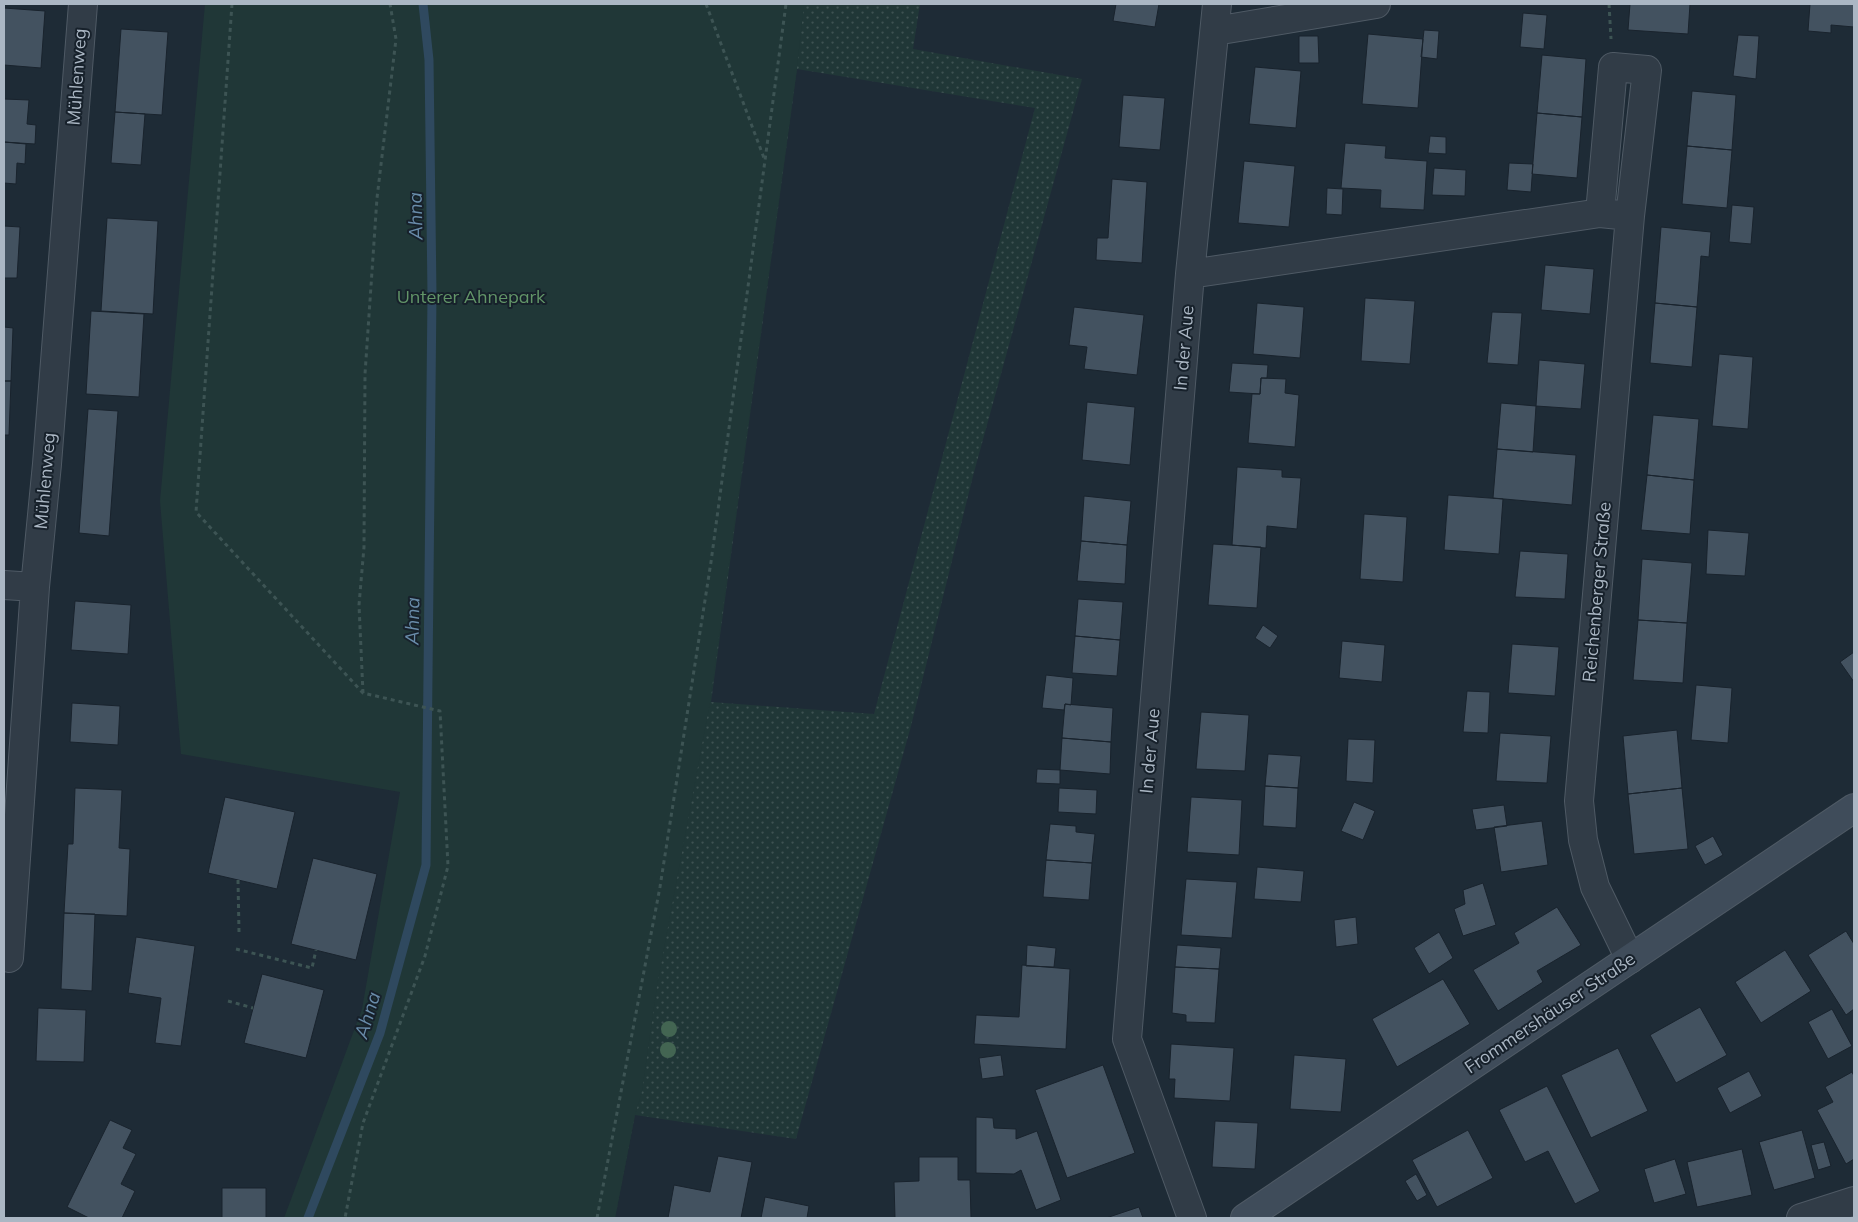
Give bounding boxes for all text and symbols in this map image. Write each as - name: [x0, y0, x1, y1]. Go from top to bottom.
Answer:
- street label: Mühlenweg: [62, 28, 91, 126]
- water label: Ahna: [403, 192, 427, 241]
- park label: Unterer Ahnepark: [397, 285, 546, 308]
- street label: In der Aue: [1168, 305, 1199, 391]
- street label: Mühlenweg: [29, 432, 60, 530]
- street label: Reichenberger Straße: [1577, 501, 1616, 683]
- water label: Ahna: [400, 597, 424, 646]
- street label: In der Aue: [1134, 708, 1165, 794]
- street label: Frommershäuser Straße: [1460, 947, 1639, 1078]
- water label: Ahna: [348, 989, 385, 1042]

